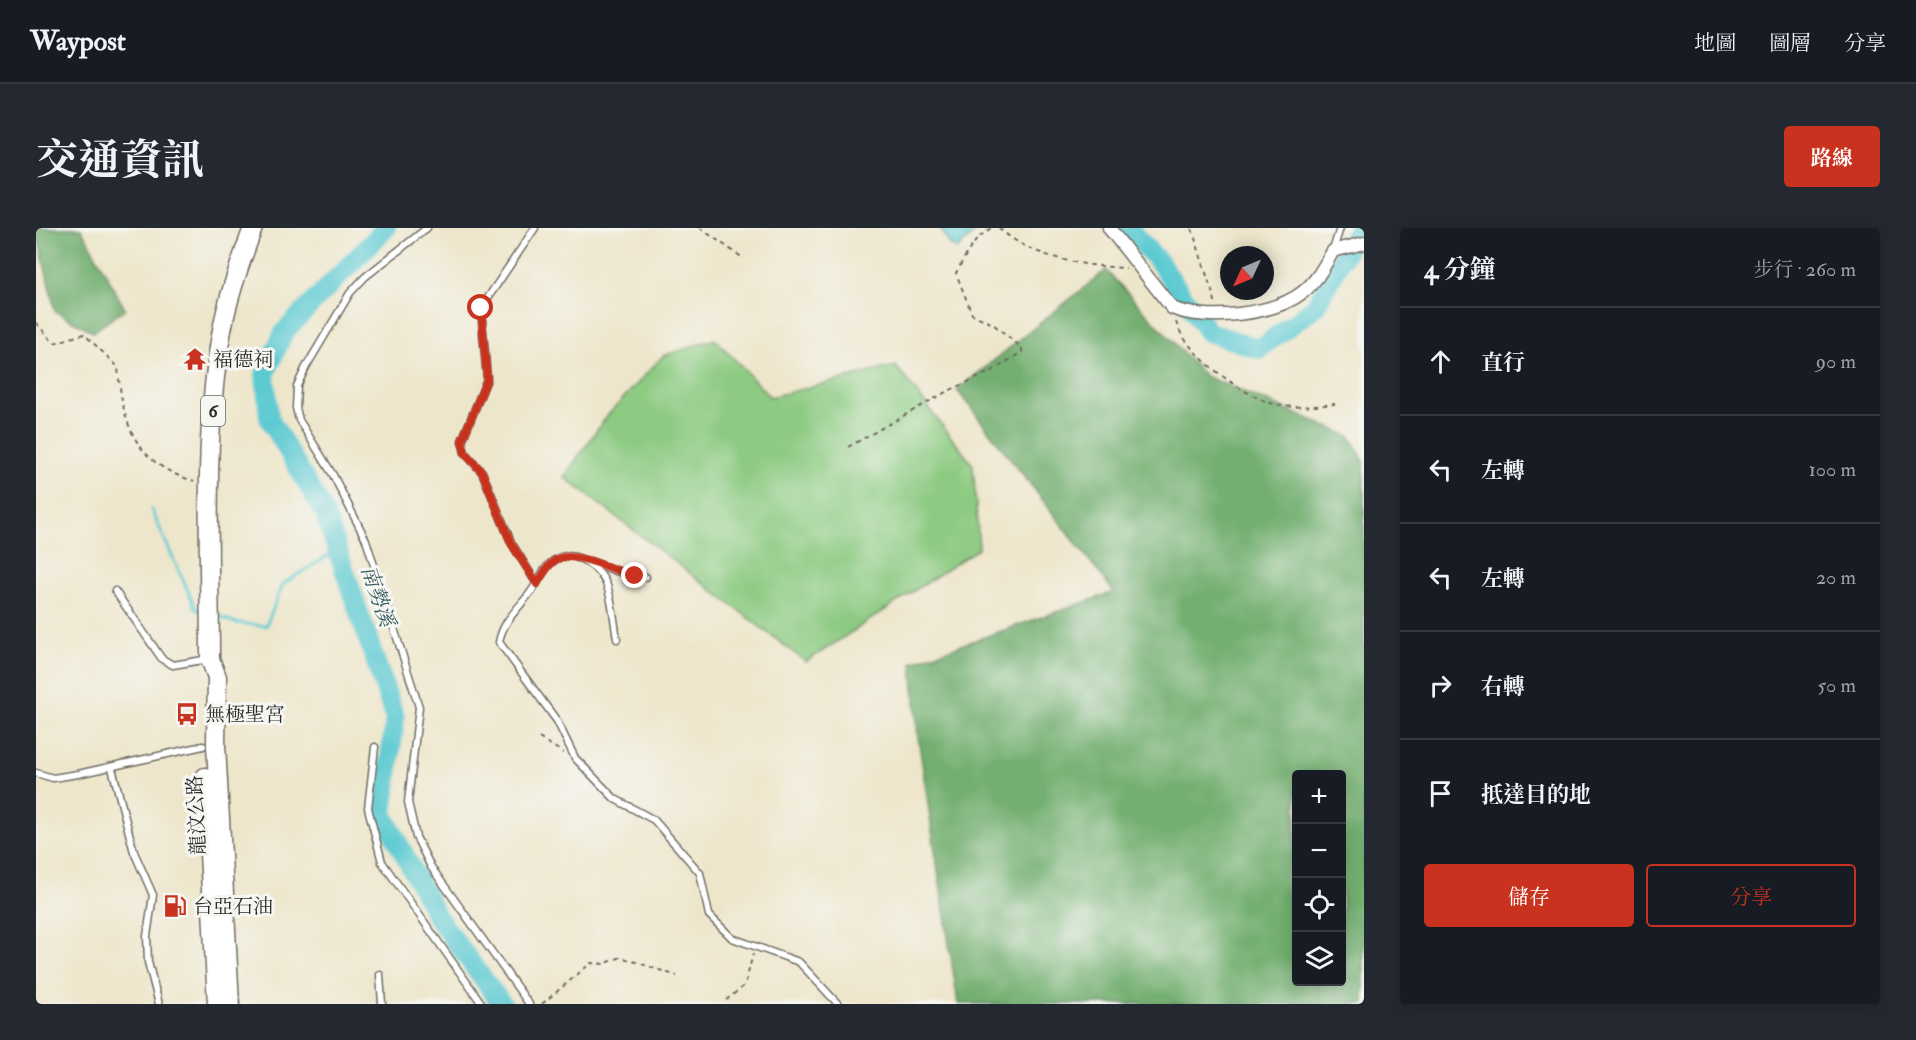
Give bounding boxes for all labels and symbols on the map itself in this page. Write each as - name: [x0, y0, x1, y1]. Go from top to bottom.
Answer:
- north arrow: [1220, 246, 1274, 300]
- route start: [467, 294, 493, 320]
- temple icon: 福德祠: [182, 346, 208, 372]
- place label: 福德祠: [213, 347, 273, 372]
- road number: 6: [201, 396, 225, 426]
- water label: 南勢溪: [355, 562, 401, 632]
- route end: [621, 562, 647, 588]
- bus stop icon: 無極聖宮: [174, 701, 200, 727]
- place label: 無極聖宮: [205, 702, 285, 727]
- street label: 龍汶公路: [182, 774, 211, 856]
- fuel station icon: 台亞石油: [162, 893, 188, 919]
- place label: 台亞石油: [193, 894, 273, 919]

